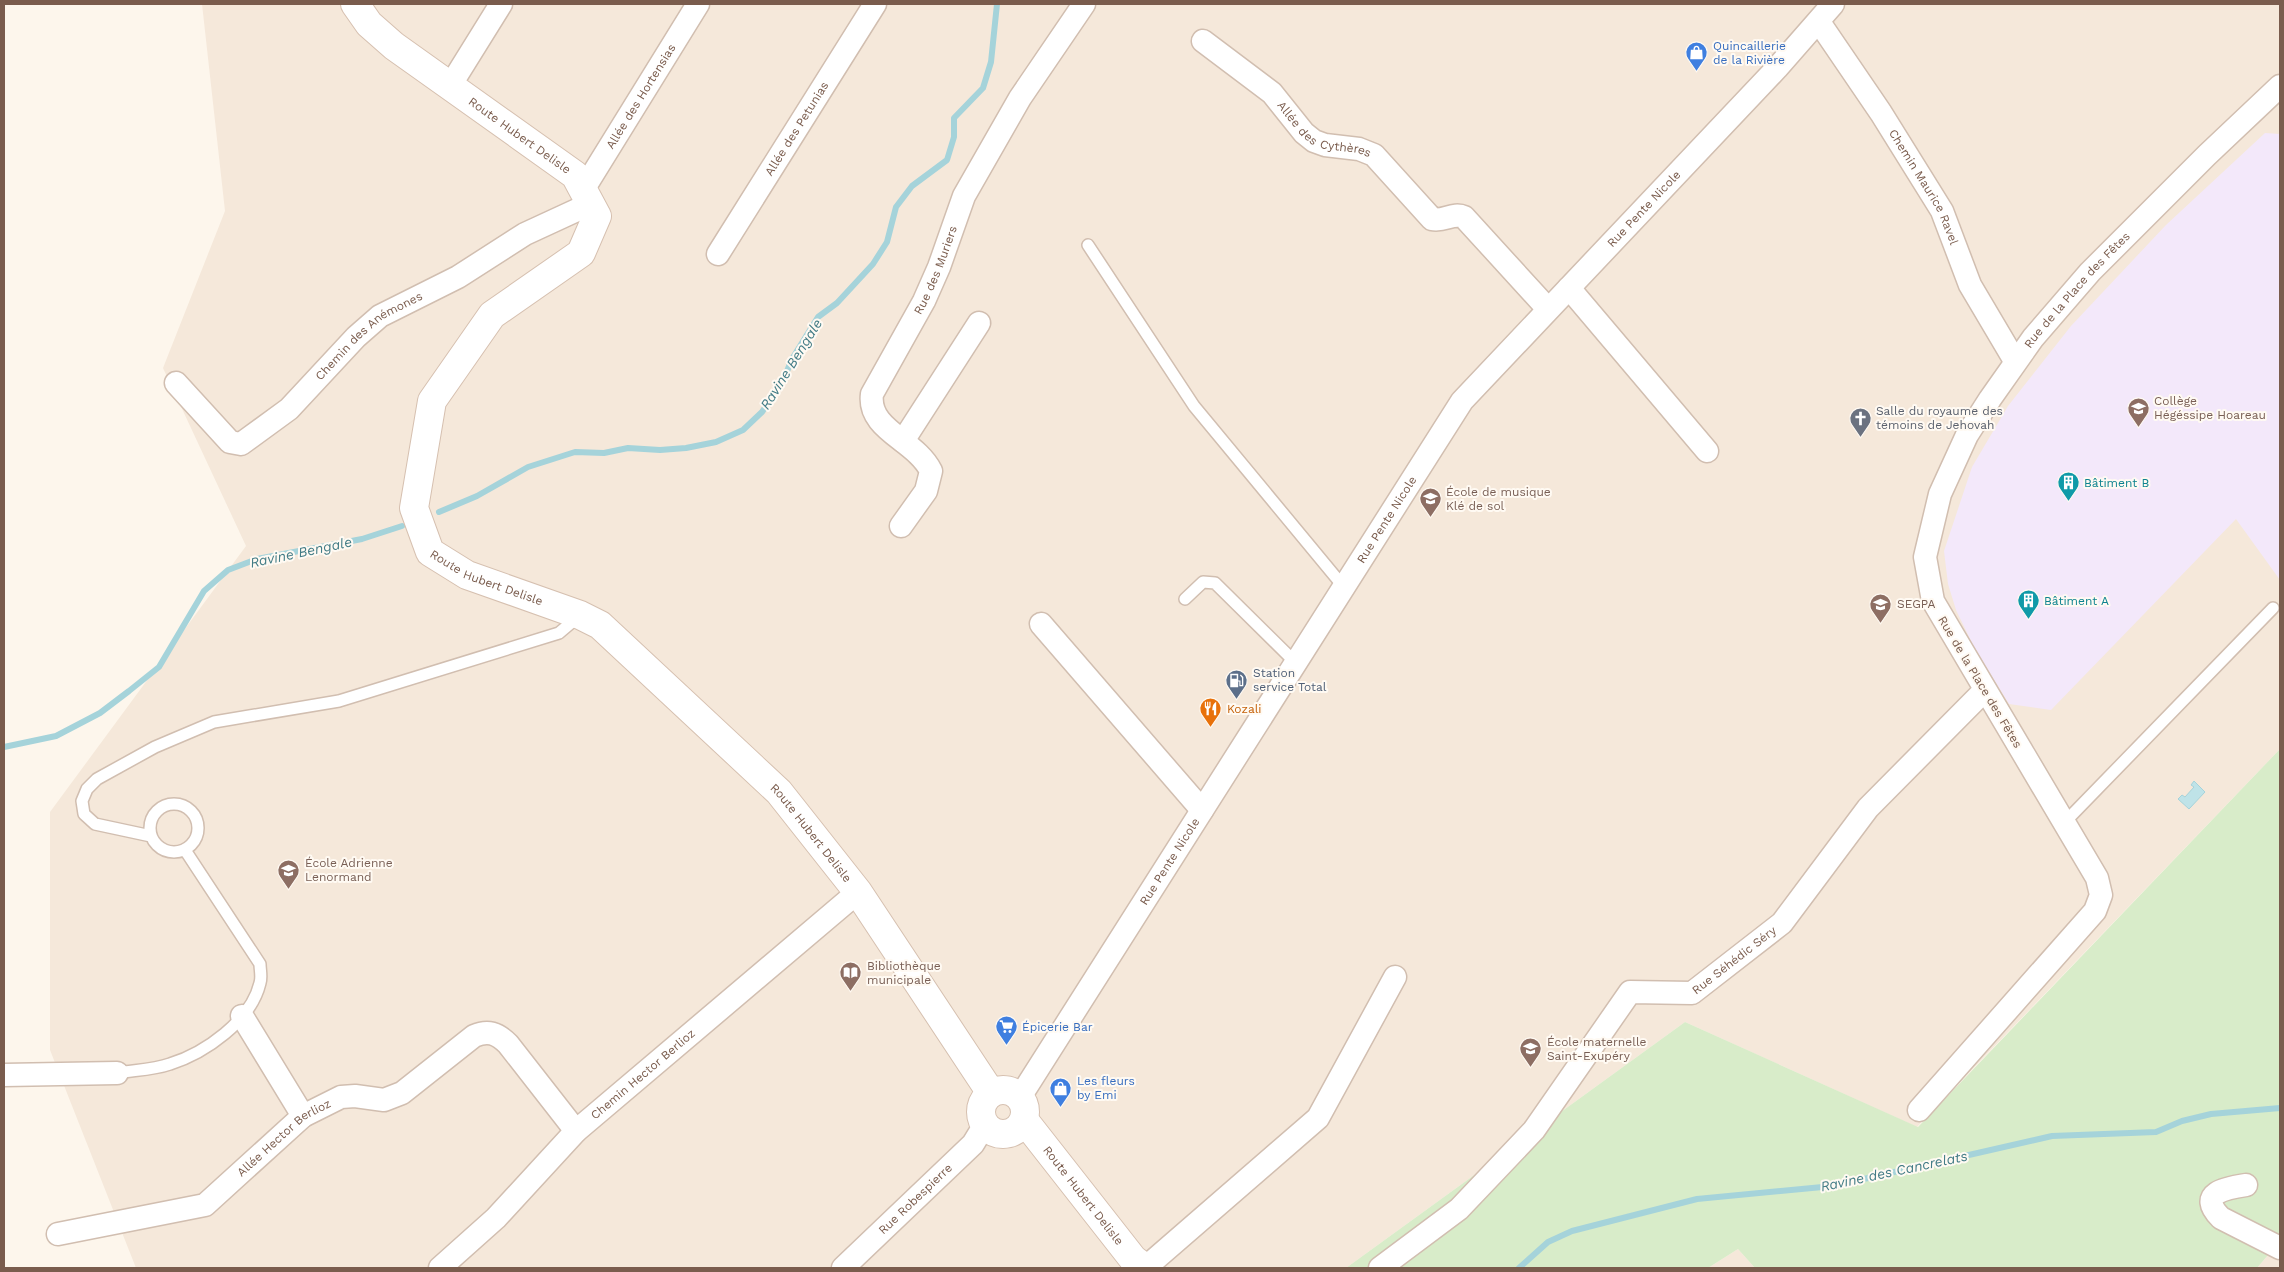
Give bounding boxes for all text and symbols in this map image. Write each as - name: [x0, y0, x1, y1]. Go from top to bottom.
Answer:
- place label: Quincaillerie de la Rivière: [1713, 39, 1786, 67]
- street label: Allée des Hortensias: [603, 41, 679, 151]
- shop icon: Quincaillerie de la Rivière: [1685, 41, 1709, 72]
- street label: Allée des Petunias: [762, 79, 831, 178]
- street label: Route Hubert Delisle: [466, 94, 573, 177]
- street label: Allée des Cythères: [1274, 98, 1373, 160]
- street label: Chemin Maurice Ravel: [1886, 127, 1961, 247]
- street label: Rue Pente Nicole: [1604, 167, 1683, 250]
- street label: Rue des Muriers: [911, 224, 960, 317]
- street label: Rue de la Place des Fêtes: [2021, 229, 2133, 351]
- street label: Chemin des Anémones: [312, 289, 425, 383]
- water label: Ravine Bengale: [757, 316, 825, 412]
- place label: Collège Hégéssipe Hoareau: [2154, 394, 2266, 422]
- school or university icon: Collège Hégéssipe Hoareau: [2126, 396, 2150, 427]
- place label: Salle du royaume des témoins de Jehovah: [1876, 404, 2003, 432]
- church icon: Salle du royaume des témoins de Jehovah: [1848, 406, 1872, 437]
- building icon: Bâtiment B: [2056, 471, 2080, 502]
- street label: Rue Pente Nicole: [1354, 473, 1420, 566]
- place label: Bâtiment B: [2084, 476, 2149, 490]
- place label: École de musique Klé de sol: [1446, 485, 1551, 513]
- school or university icon: École de musique Klé de sol: [1418, 487, 1442, 518]
- water label: Ravine Bengale: [249, 533, 353, 571]
- street label: Route Hubert Delisle: [428, 547, 545, 608]
- building icon: Bâtiment A: [2016, 589, 2040, 620]
- school or university icon: SEGPA: [1869, 592, 1893, 623]
- place label: Bâtiment A: [2044, 594, 2109, 608]
- place label: SEGPA: [1897, 597, 1936, 611]
- street label: Rue de la Place des Fêtes: [1935, 614, 2025, 750]
- place label: Station service Total: [1253, 666, 1327, 694]
- fuel station icon: Station service Total: [1225, 668, 1249, 699]
- restaurant icon: Kozali: [1199, 697, 1223, 728]
- place label: Kozali: [1227, 702, 1262, 716]
- street label: Route Hubert Delisle: [768, 781, 855, 885]
- street label: Rue Pente Nicole: [1137, 815, 1202, 908]
- place label: École Adrienne Lenormand: [305, 856, 393, 884]
- school or university icon: École Adrienne Lenormand: [277, 858, 301, 889]
- street label: Rue Séhédic Séry: [1689, 923, 1780, 997]
- place label: Bibliothèque municipale: [867, 959, 941, 987]
- library icon: Bibliothèque municipale: [839, 961, 863, 992]
- supermarket icon: Épicerie Bar: [994, 1015, 1018, 1046]
- place label: Épicerie Bar: [1022, 1020, 1093, 1034]
- street label: Chemin Hector Berlioz: [588, 1026, 698, 1122]
- place label: École maternelle Saint-Exupéry: [1547, 1035, 1647, 1063]
- school or university icon: École maternelle Saint-Exupéry: [1519, 1037, 1543, 1068]
- place label: Les fleurs by Emi: [1077, 1074, 1135, 1102]
- shop icon: Les fleurs by Emi: [1049, 1076, 1073, 1107]
- street label: Allée Hector Berlioz: [234, 1096, 333, 1179]
- street label: Route Hubert Delisle: [1040, 1143, 1126, 1248]
- water label: Ravine des Cancrelats: [1819, 1148, 1969, 1194]
- street label: Rue Robespierre: [876, 1161, 955, 1237]

